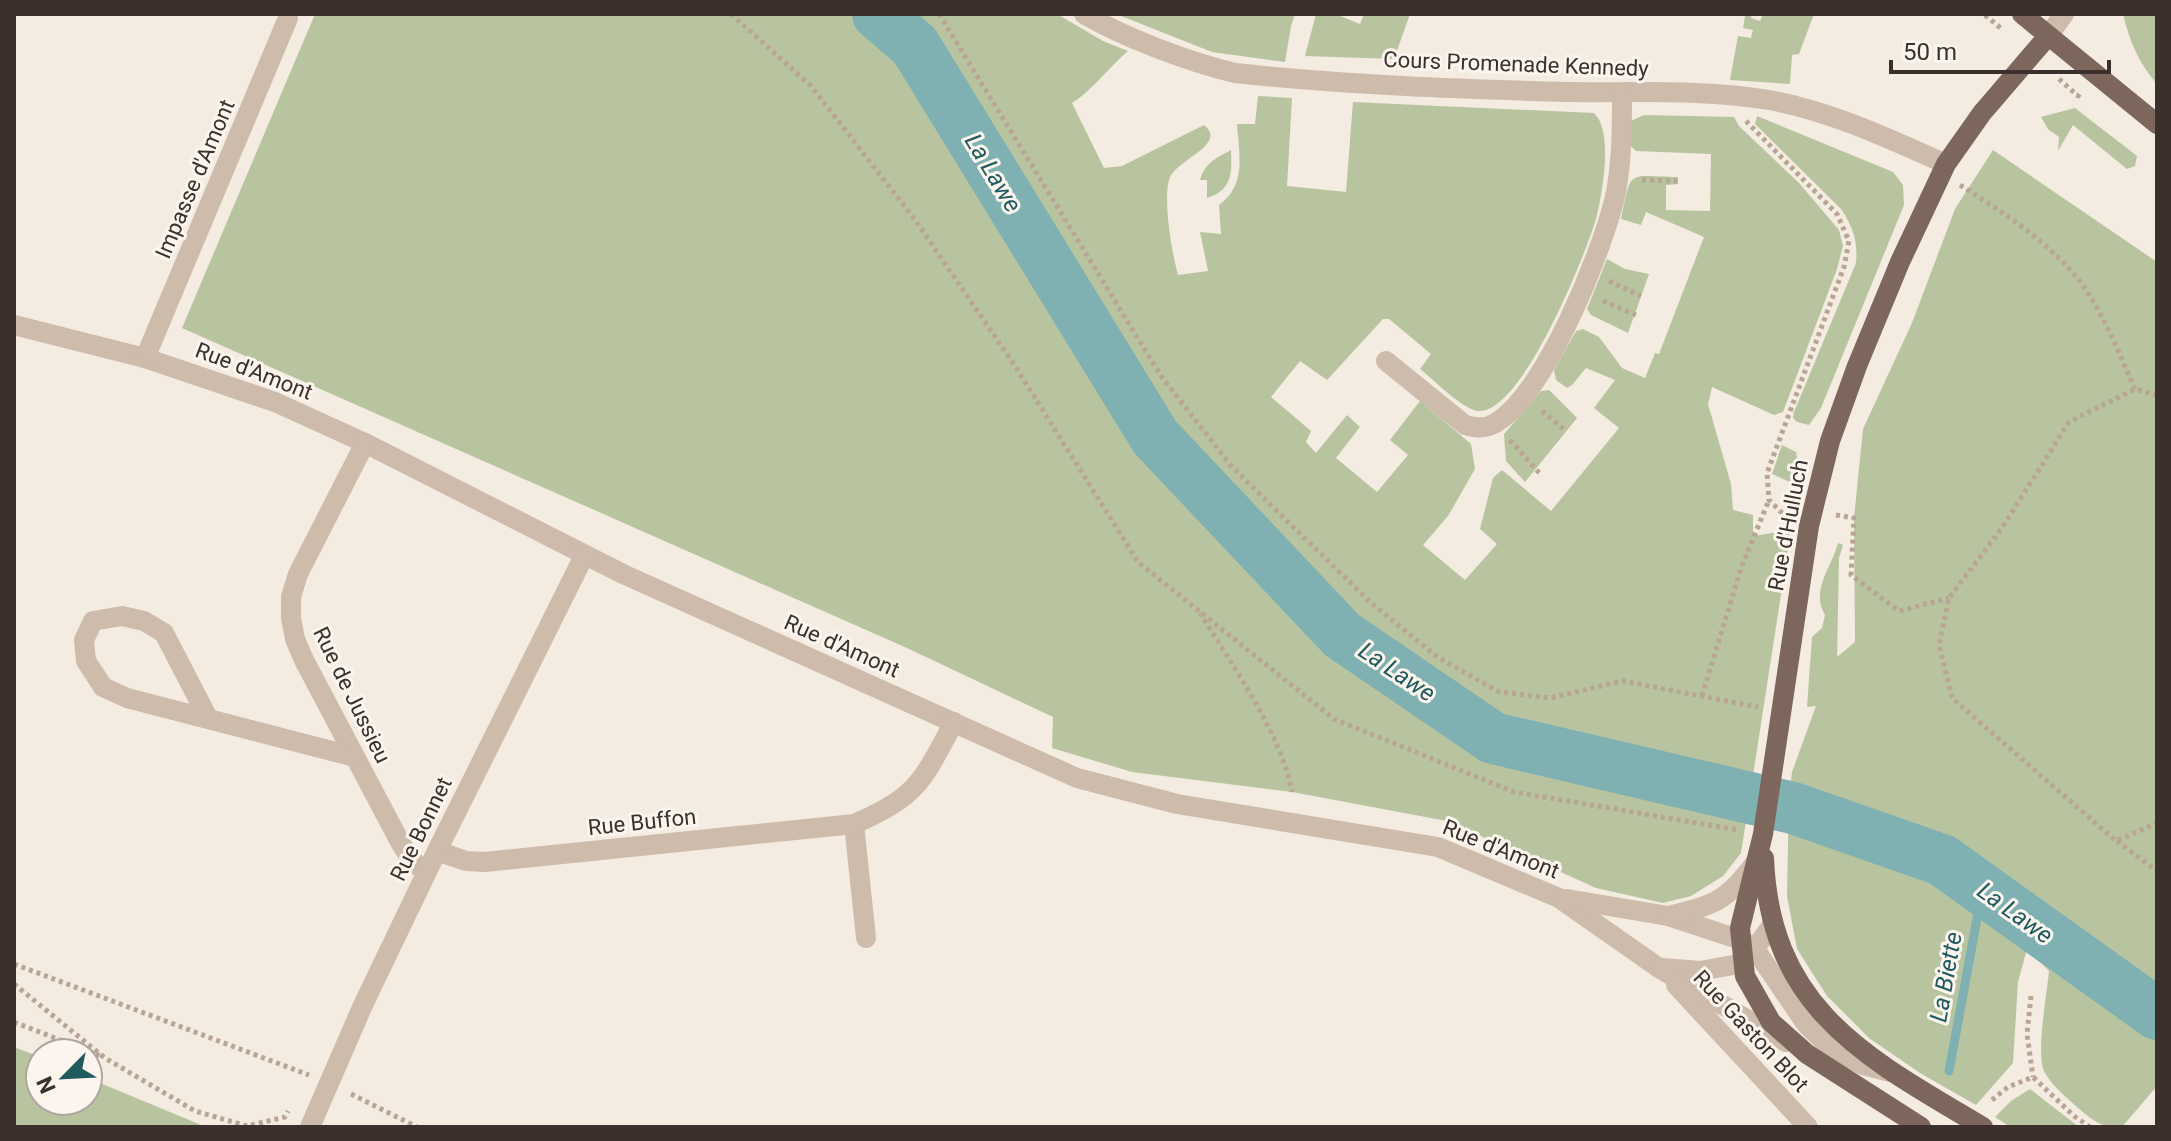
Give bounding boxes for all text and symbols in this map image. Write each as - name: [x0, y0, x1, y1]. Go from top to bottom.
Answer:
- scale bar: [1891, 24, 2109, 74]
- text: 50 m: [1903, 38, 1957, 66]
- street label: Cours Promenade Kennedy: [1383, 47, 1650, 81]
- street label: Impasse d'Amont: [150, 96, 240, 262]
- water label: La Lawe: [959, 129, 1027, 217]
- street label: Rue d'Amont: [192, 337, 316, 405]
- street label: Rue d'Hulluch: [1763, 457, 1813, 593]
- street label: Rue d'Amont: [781, 610, 903, 682]
- street label: Rue de Jussieu: [308, 623, 396, 767]
- water label: La Lawe: [1353, 636, 1441, 708]
- street label: Rue Bonnet: [385, 773, 457, 885]
- street label: Rue Buffon: [587, 804, 697, 840]
- street label: Rue d'Amont: [1439, 814, 1563, 884]
- water label: La Lawe: [1972, 876, 2058, 950]
- water label: La Biette: [1924, 930, 1968, 1024]
- street label: Rue Gaston Blot: [1688, 965, 1814, 1097]
- north arrow: [24, 1037, 104, 1117]
- text: N: [32, 1073, 61, 1097]

